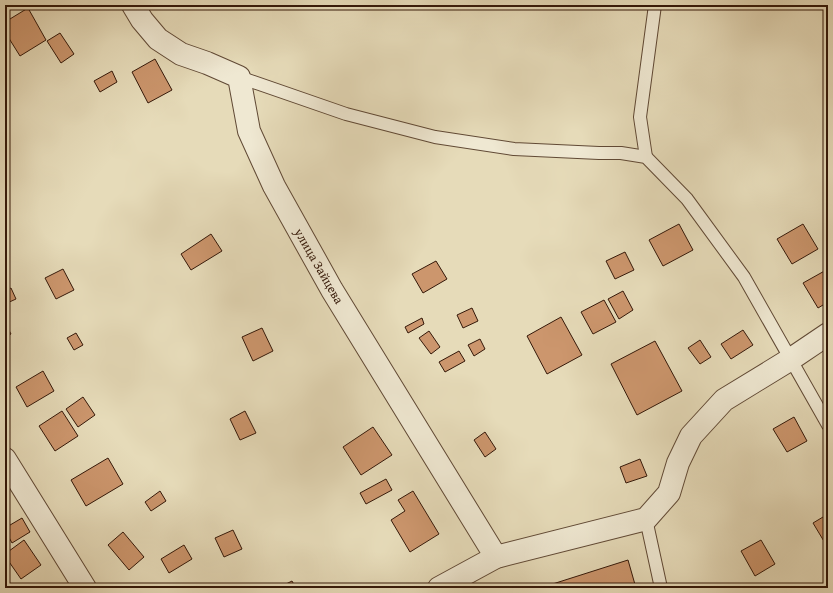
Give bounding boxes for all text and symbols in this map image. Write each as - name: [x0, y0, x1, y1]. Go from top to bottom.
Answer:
- street label: улица Зайцева: [289, 224, 349, 308]

